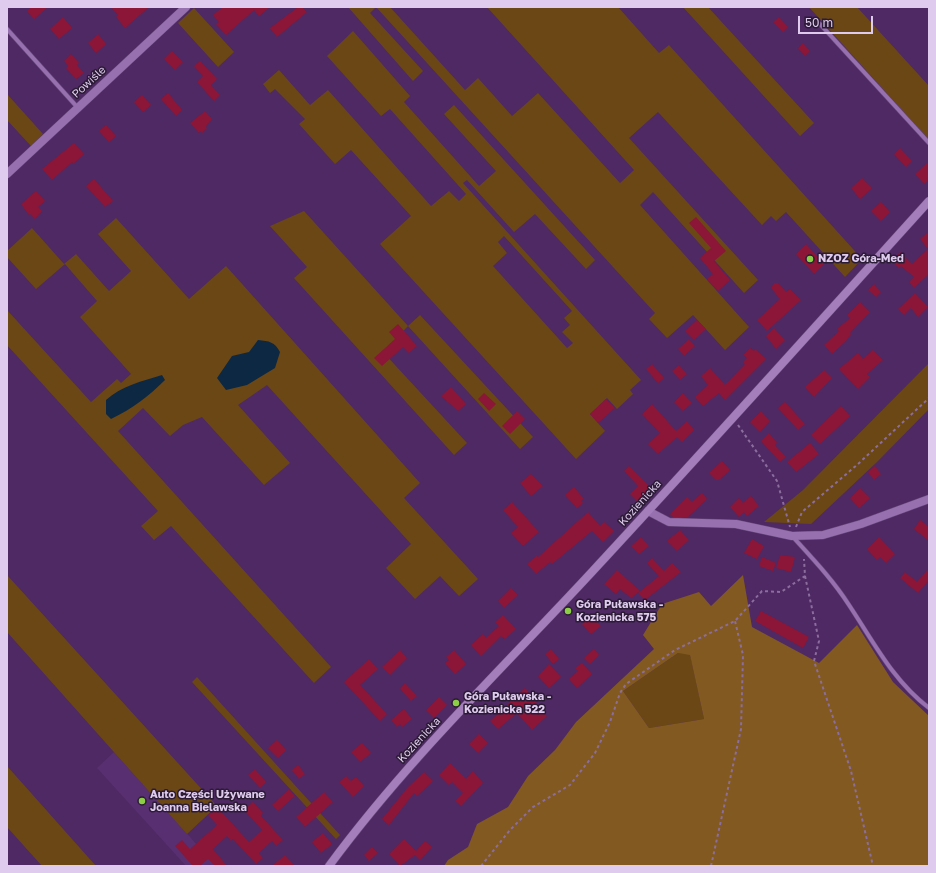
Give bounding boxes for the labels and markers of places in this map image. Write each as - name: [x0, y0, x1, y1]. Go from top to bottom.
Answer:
- place label: NZOZ Góra-Med: [818, 252, 904, 266]
- marker: NZOZ Góra-Med: [805, 254, 815, 264]
- place label: Góra Puławska - Kozienicka 575: [576, 598, 663, 624]
- marker: Góra Puławska - Kozienicka 575: [563, 606, 573, 616]
- place label: Góra Puławska - Kozienicka 522: [464, 690, 551, 716]
- marker: Góra Puławska - Kozienicka 522: [451, 698, 461, 708]
- place label: Auto Części Używane Joanna Bielawska: [150, 788, 265, 814]
- marker: Auto Części Używane Joanna Bielawska: [137, 796, 147, 806]

